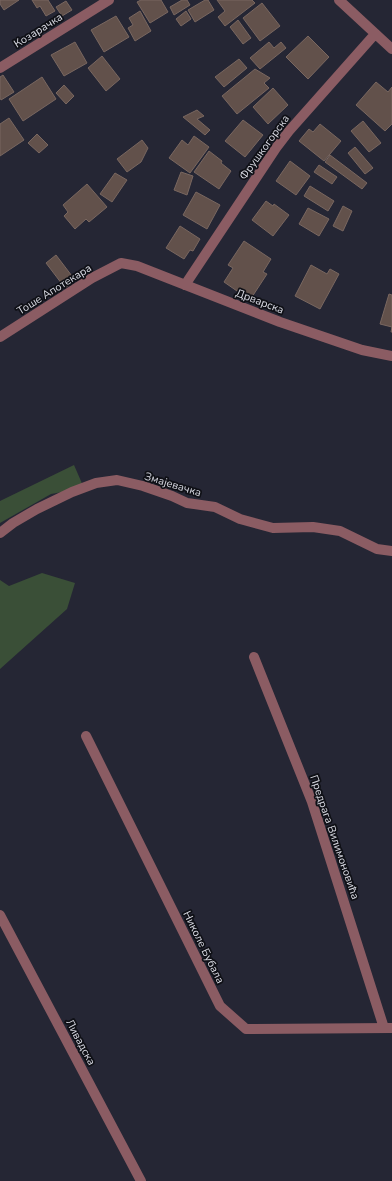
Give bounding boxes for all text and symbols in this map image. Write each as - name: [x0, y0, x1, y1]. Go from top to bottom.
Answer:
- street label: Козарачка: [11, 9, 66, 51]
- street label: Фрушкогорска: [236, 112, 293, 183]
- street label: Тоше Апотекара: [14, 260, 94, 318]
- street label: Дрварска: [234, 285, 286, 318]
- street label: Змајевачка: [143, 469, 203, 500]
- street label: Предрага Вилимоновића: [306, 773, 363, 901]
- street label: Николе Бубала: [179, 908, 228, 986]
- street label: Ливадска: [62, 1017, 99, 1068]

